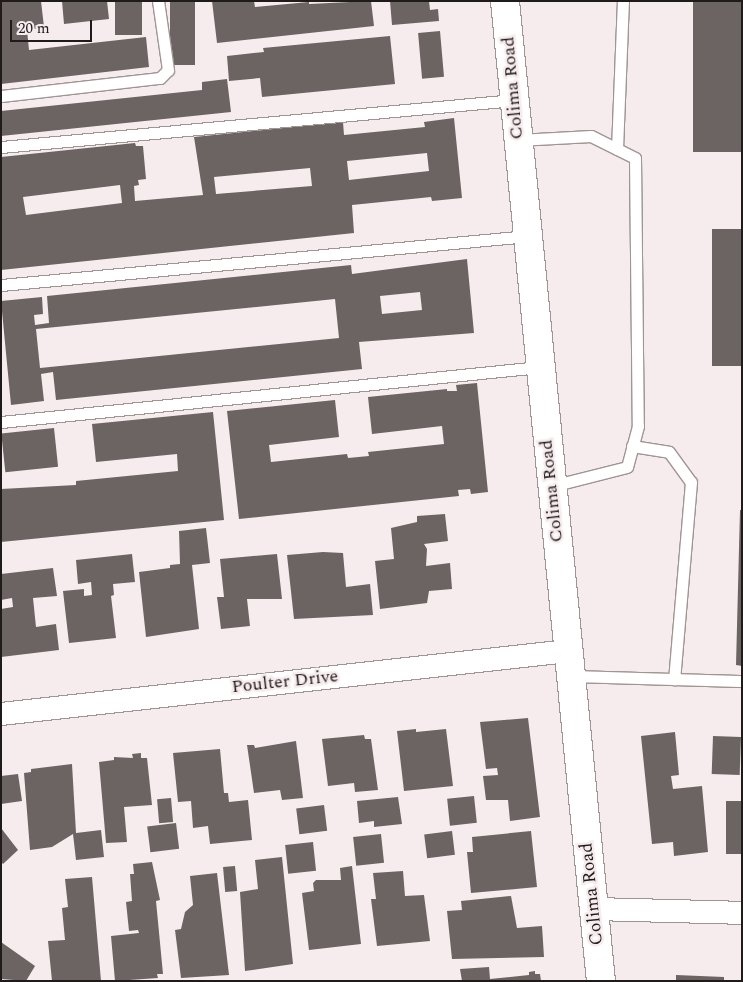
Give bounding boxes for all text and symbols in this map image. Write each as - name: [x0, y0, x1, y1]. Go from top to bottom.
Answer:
- scale bar: [12, 10, 95, 42]
- text: 20 m: [18, 17, 50, 40]
- street label: Colima Road: [498, 36, 528, 140]
- street label: Colima Road: [536, 439, 568, 543]
- street label: Poulter Drive: [231, 666, 339, 698]
- street label: Colima Road: [576, 842, 608, 946]

